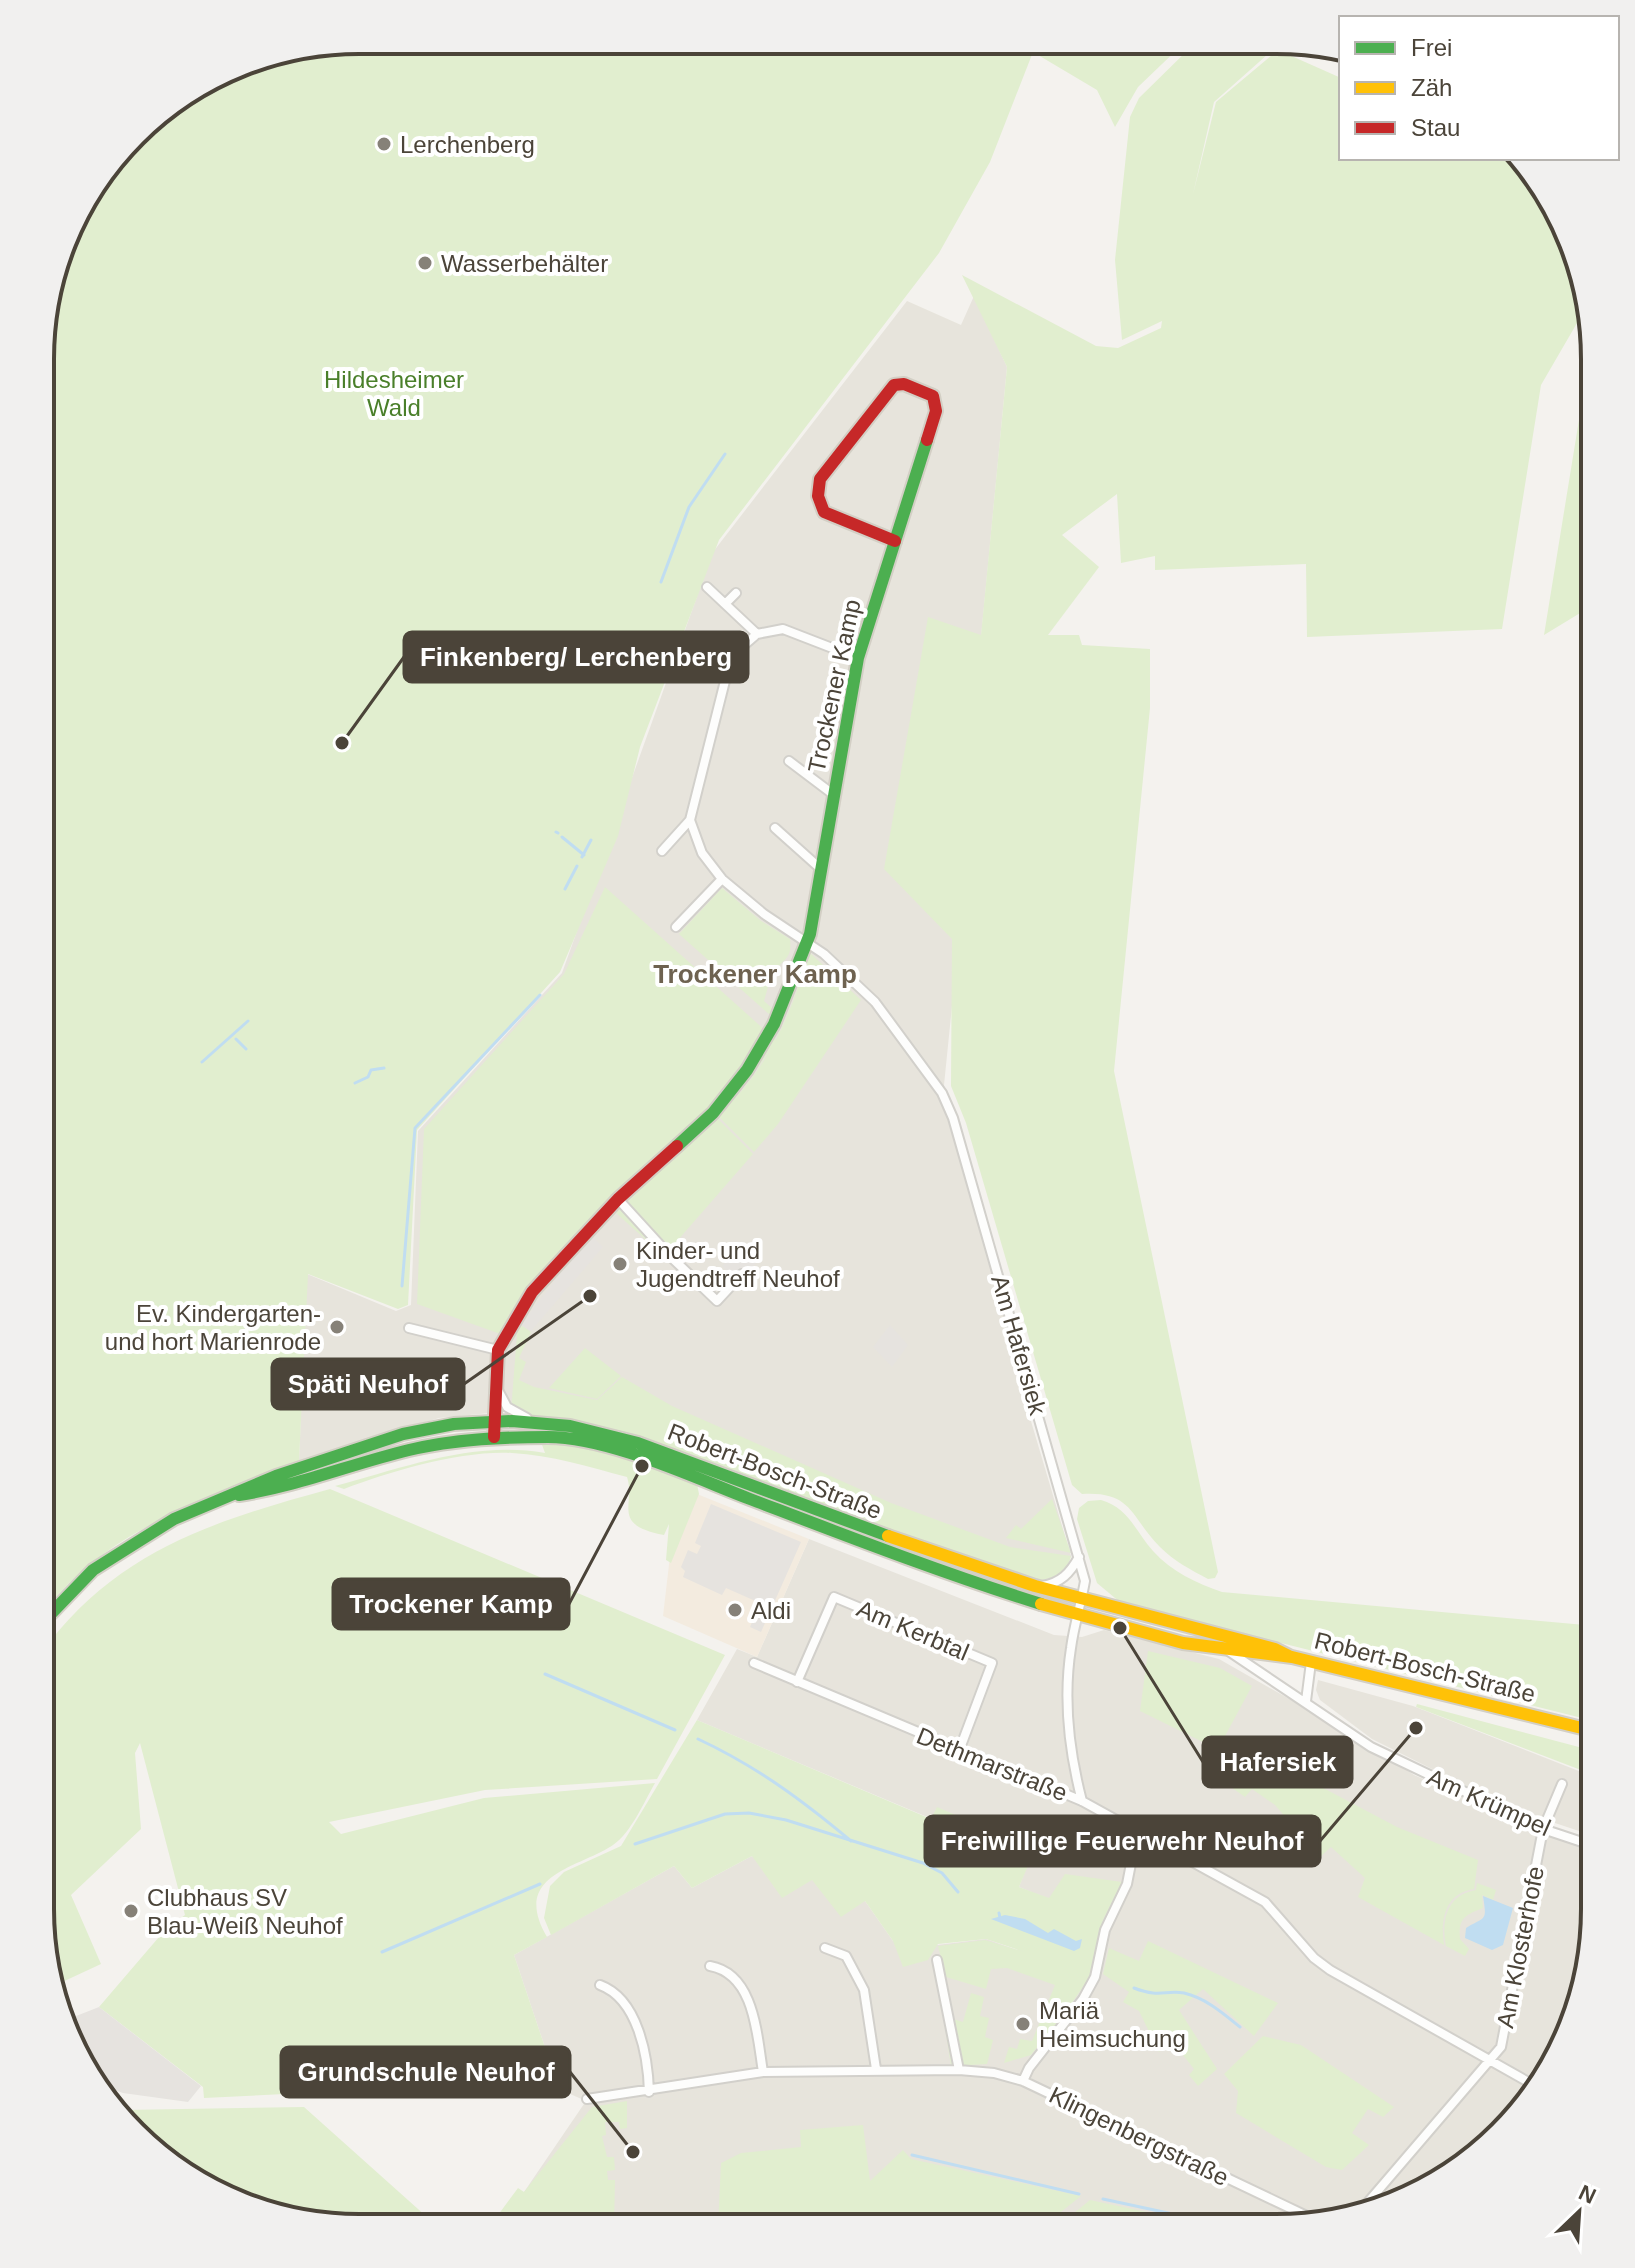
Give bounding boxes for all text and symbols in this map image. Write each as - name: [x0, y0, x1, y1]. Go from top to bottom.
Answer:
- legend: [1339, 16, 1619, 160]
- text: Frei: [1411, 34, 1452, 61]
- text: Zäh: [1411, 74, 1452, 101]
- text: Stau: [1411, 114, 1460, 141]
- place label: Lerchenberg: [400, 131, 535, 158]
- marker: Lerchenberg: [375, 135, 393, 153]
- place label: Wasserbehälter: [441, 250, 608, 277]
- marker: Wasserbehälter: [416, 254, 434, 272]
- park label: Hildesheimer Wald: [324, 366, 464, 421]
- street label: Trockener Kamp: [802, 597, 866, 775]
- callout: Finkenberg/ Lerchenberg: [404, 632, 748, 682]
- text: Finkenberg/ Lerchenberg: [420, 642, 732, 672]
- district label: Trockener Kamp: [653, 959, 857, 989]
- place label: Kinder- und Jugendtreff Neuhof: [636, 1237, 840, 1292]
- marker: Kinder- und Jugendtreff Neuhof: [611, 1255, 629, 1273]
- street label: Am Hafersiek: [986, 1272, 1052, 1419]
- place label: Ev. Kindergarten- und hort Marienrode: [105, 1300, 321, 1355]
- marker: Ev. Kindergarten- und hort Marienrode: [328, 1318, 346, 1336]
- callout: Späti Neuhof: [272, 1359, 464, 1409]
- text: Späti Neuhof: [288, 1369, 448, 1399]
- street label: Robert-Bosch-Straße: [664, 1418, 886, 1524]
- callout: Trockener Kamp: [333, 1579, 569, 1629]
- text: Trockener Kamp: [349, 1589, 553, 1619]
- street label: Am Kerbtal: [853, 1594, 973, 1666]
- place label: Aldi: [751, 1597, 791, 1624]
- marker: Aldi: [726, 1601, 744, 1619]
- street label: Robert-Bosch-Straße: [1312, 1626, 1538, 1708]
- street label: Dethmarstraße: [913, 1722, 1071, 1806]
- callout: Hafersiek: [1203, 1737, 1352, 1787]
- text: Hafersiek: [1219, 1747, 1337, 1777]
- street label: Am Krümpel: [1423, 1763, 1555, 1841]
- callout: Freiwillige Feuerwehr Neuhof: [925, 1816, 1320, 1866]
- text: Freiwillige Feuerwehr Neuhof: [941, 1826, 1304, 1856]
- street label: Am Klosterhofe: [1491, 1864, 1549, 2030]
- place label: Clubhaus SV Blau-Weiß Neuhof: [147, 1884, 343, 1939]
- marker: Clubhaus SV Blau-Weiß Neuhof: [122, 1902, 140, 1920]
- place label: Mariä Heimsuchung: [1039, 1997, 1186, 2052]
- marker: Mariä Heimsuchung: [1014, 2015, 1032, 2033]
- callout: Grundschule Neuhof: [281, 2047, 570, 2097]
- text: Grundschule Neuhof: [297, 2057, 555, 2087]
- street label: Klingenbergstraße: [1045, 2081, 1233, 2191]
- north arrow: [1539, 2172, 1619, 2252]
- text: N: [1575, 2180, 1600, 2209]

